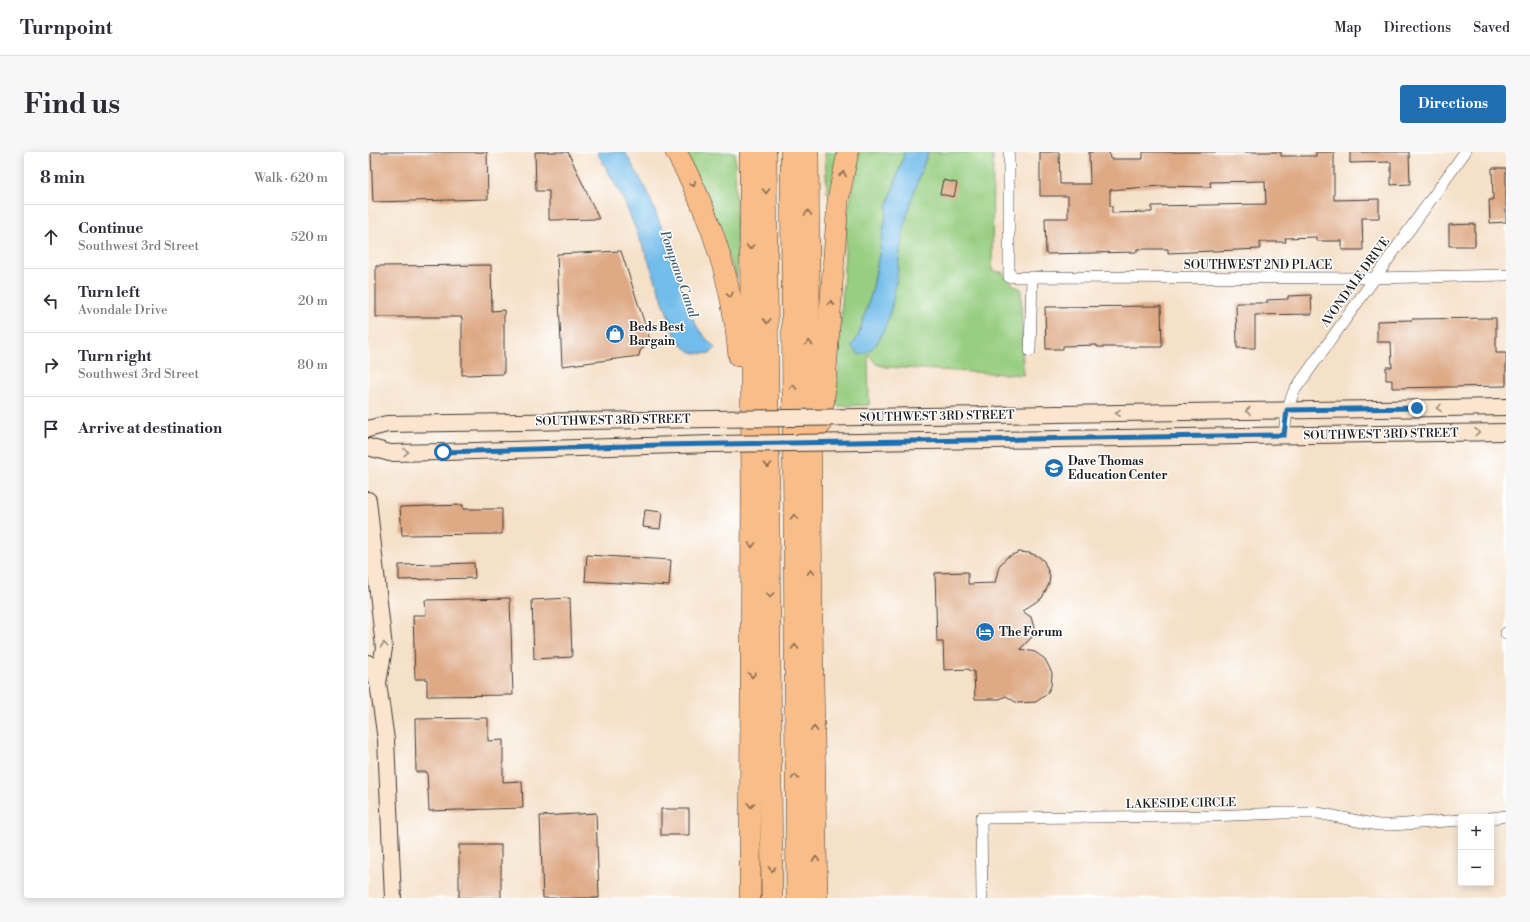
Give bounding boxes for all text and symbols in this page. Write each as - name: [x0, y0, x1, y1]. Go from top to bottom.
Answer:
- text: Turnpoint: [20, 16, 113, 40]
- text: Map: [1334, 19, 1362, 37]
- text: Directions: [1384, 19, 1451, 37]
- text: Saved: [1473, 19, 1510, 37]
- button: Directions: [1400, 85, 1506, 123]
- text: Find us: [24, 87, 120, 122]
- text: 8 min: [40, 167, 85, 189]
- text: Walk · 620 m: [254, 170, 328, 186]
- one-way arrow: [838, 171, 847, 177]
- one-way arrow: [688, 180, 696, 187]
- one-way arrow: [762, 188, 770, 194]
- one-way arrow: [804, 210, 812, 216]
- text: Continue: [78, 219, 143, 238]
- icon: ahead: [40, 226, 62, 248]
- water label: Pompano Canal: [656, 228, 702, 321]
- text: 520 m: [291, 229, 328, 245]
- street label: AVONDALE DRIVE: [1317, 234, 1393, 331]
- text: Southwest 3rd Street: [78, 238, 199, 254]
- one-way arrow: [746, 244, 754, 250]
- street label: SOUTHWEST 2ND PLACE: [1184, 258, 1332, 273]
- text: Turn left: [78, 283, 140, 302]
- icon: left: [40, 290, 62, 312]
- one-way arrow: [725, 291, 734, 298]
- text: 20 m: [298, 293, 328, 309]
- one-way arrow: [826, 300, 835, 306]
- text: Avondale Drive: [78, 302, 168, 318]
- one-way arrow: [763, 318, 771, 324]
- place label: Beds Best Bargain: [629, 320, 685, 349]
- shop icon: Beds Best Bargain: [604, 323, 626, 345]
- one-way arrow: [805, 340, 813, 346]
- text: Turn right: [78, 347, 152, 366]
- icon: right: [40, 354, 62, 376]
- text: 80 m: [297, 357, 328, 373]
- text: Southwest 3rd Street: [78, 366, 199, 382]
- one-way arrow: [789, 384, 797, 390]
- route end: [1408, 399, 1426, 417]
- one-way arrow: [1436, 404, 1442, 412]
- one-way arrow: [1245, 407, 1251, 415]
- street label: SOUTHWEST 3RD STREET: [859, 408, 1015, 425]
- one-way arrow: [1115, 408, 1121, 417]
- street label: SOUTHWEST 3RD STREET: [535, 412, 691, 429]
- icon: arrive: [40, 418, 62, 440]
- text: Arrive at destination: [78, 419, 222, 438]
- street label: SOUTHWEST 3RD STREET: [1303, 426, 1459, 443]
- one-way arrow: [1474, 428, 1480, 436]
- route start: [434, 443, 452, 461]
- one-way arrow: [403, 448, 409, 457]
- place label: Dave Thomas Education Center: [1068, 454, 1168, 483]
- school or university icon: Dave Thomas Education Center: [1043, 457, 1065, 479]
- one-way arrow: [764, 462, 772, 468]
- one-way arrow: [790, 514, 798, 520]
- one-way arrow: [748, 542, 756, 548]
- one-way arrow: [807, 569, 815, 575]
- one-way arrow: [765, 592, 774, 598]
- hotel icon: The Forum: [974, 621, 996, 643]
- place label: The Forum: [999, 625, 1063, 640]
- one-way arrow: [379, 642, 388, 648]
- one-way arrow: [791, 644, 799, 650]
- one-way arrow: [747, 672, 756, 678]
- one-way arrow: [809, 726, 818, 732]
- one-way arrow: [791, 774, 800, 780]
- street label: LAKESIDE CIRCLE: [1126, 795, 1236, 812]
- one-way arrow: [747, 802, 755, 808]
- map controls: [1458, 814, 1494, 886]
- button: +: [1458, 814, 1494, 850]
- button: −: [1458, 850, 1494, 886]
- one-way arrow: [812, 856, 820, 862]
- one-way arrow: [768, 866, 776, 872]

